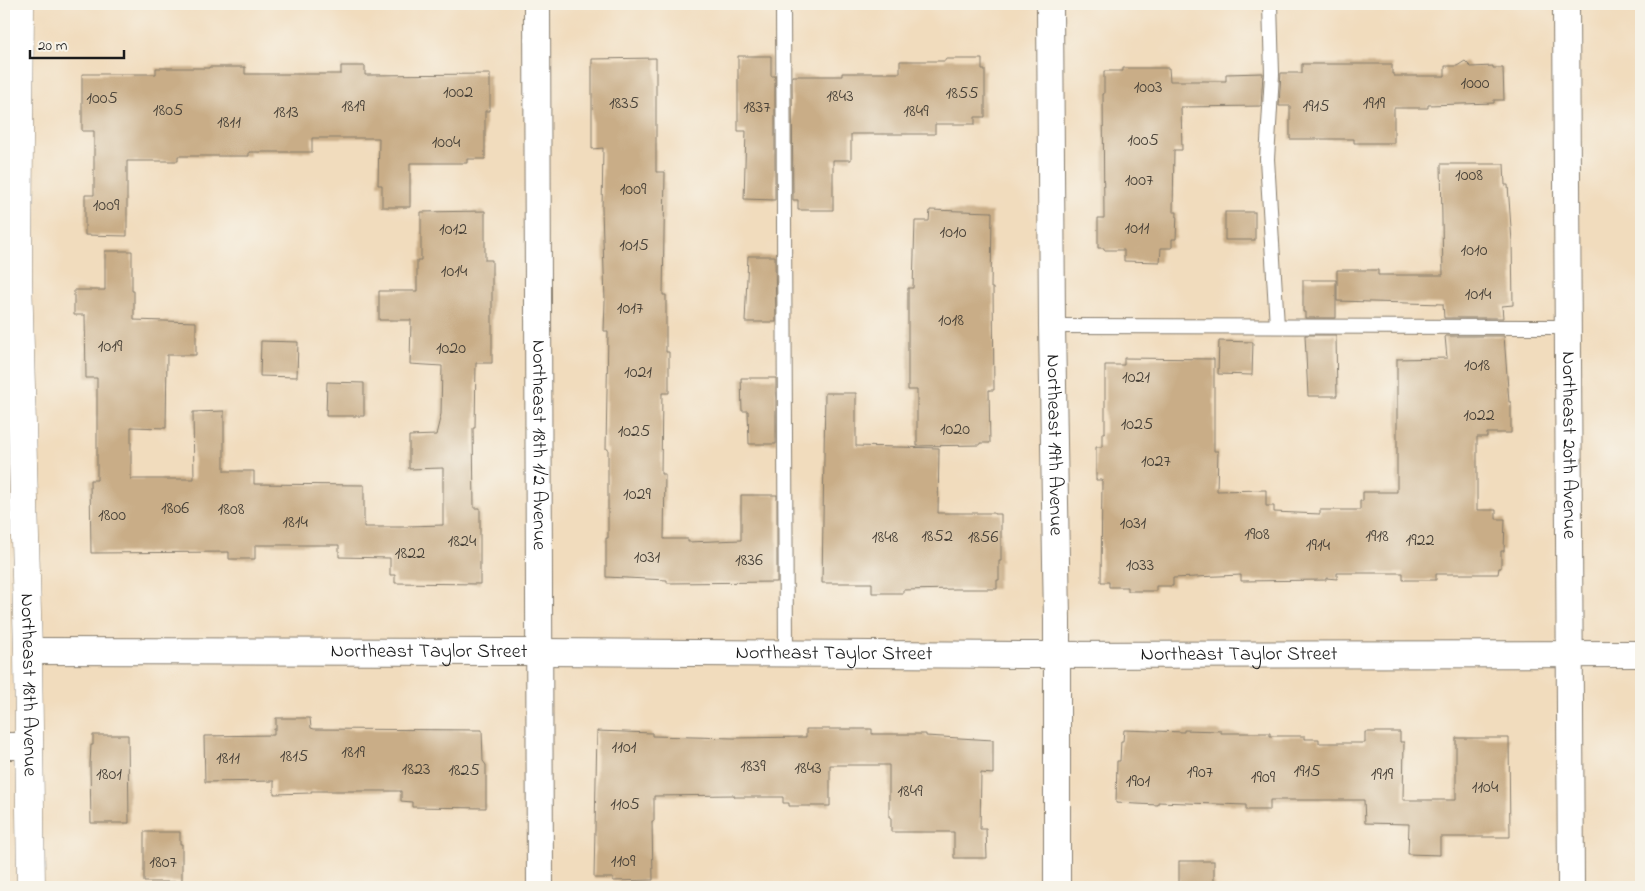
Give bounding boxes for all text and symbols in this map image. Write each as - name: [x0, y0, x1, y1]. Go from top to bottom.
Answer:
- scale bar: [30, 28, 124, 60]
- text: 20 m: [38, 35, 68, 57]
- house number: 1000: [1460, 71, 1490, 97]
- house number: 1003: [1134, 75, 1162, 101]
- house number: 1002: [443, 80, 473, 106]
- house number: 1855: [945, 81, 979, 107]
- house number: 1843: [826, 84, 854, 110]
- house number: 1005: [86, 86, 118, 112]
- house number: 1835: [609, 91, 639, 117]
- house number: 1919: [1363, 91, 1386, 117]
- house number: 1819: [341, 94, 365, 120]
- house number: 1915: [1302, 94, 1330, 120]
- house number: 1837: [743, 95, 771, 121]
- house number: 1805: [153, 98, 183, 124]
- house number: 1849: [903, 99, 929, 125]
- house number: 1813: [273, 100, 299, 126]
- house number: 1811: [217, 110, 241, 136]
- house number: 1005: [1127, 128, 1159, 154]
- house number: 1004: [432, 130, 461, 156]
- house number: 1008: [1455, 163, 1483, 189]
- house number: 1007: [1125, 168, 1154, 194]
- house number: 1009: [620, 177, 647, 203]
- house number: 1009: [93, 193, 120, 219]
- house number: 1011: [1125, 216, 1150, 242]
- house number: 1012: [439, 217, 467, 243]
- house number: 1010: [940, 220, 967, 246]
- house number: 1015: [619, 233, 649, 259]
- house number: 1010: [1461, 238, 1488, 264]
- house number: 1014: [441, 259, 468, 285]
- house number: 1014: [1465, 282, 1492, 308]
- house number: 1017: [617, 296, 644, 322]
- house number: 1018: [938, 308, 964, 334]
- house number: 1019: [98, 334, 123, 360]
- house number: 1020: [436, 336, 466, 362]
- street label: Northeast 18th 1/2 Avenue: [524, 340, 553, 550]
- street label: Northeast 20th Avenue: [1553, 351, 1584, 539]
- house number: 1018: [1464, 353, 1490, 379]
- street label: Northeast 19th Avenue: [1038, 354, 1070, 536]
- house number: 1021: [624, 360, 652, 386]
- house number: 1021: [1122, 365, 1150, 391]
- house number: 1022: [1463, 403, 1495, 429]
- house number: 1025: [1121, 412, 1153, 438]
- house number: 1020: [940, 417, 970, 443]
- house number: 1025: [618, 419, 650, 445]
- house number: 1027: [1141, 449, 1172, 475]
- house number: 1029: [623, 482, 652, 508]
- house number: 1806: [161, 496, 189, 522]
- house number: 1808: [218, 497, 245, 523]
- house number: 1800: [98, 503, 126, 529]
- house number: 1814: [282, 510, 308, 536]
- house number: 1031: [1120, 511, 1147, 537]
- house number: 1908: [1244, 522, 1270, 548]
- house number: 1852: [921, 524, 953, 550]
- house number: 1918: [1365, 524, 1389, 550]
- house number: 1848: [872, 525, 899, 551]
- house number: 1856: [968, 525, 998, 551]
- house number: 1922: [1405, 528, 1435, 554]
- house number: 1824: [448, 529, 477, 555]
- house number: 1914: [1306, 533, 1331, 559]
- house number: 1822: [395, 541, 425, 567]
- house number: 1031: [634, 545, 661, 571]
- house number: 1836: [735, 548, 763, 574]
- house number: 1033: [1126, 553, 1154, 579]
- street label: Northeast 18th Avenue: [12, 593, 44, 777]
- street label: Northeast Taylor Street: [331, 637, 528, 666]
- street label: Northeast Taylor Street: [735, 639, 933, 669]
- street label: Northeast Taylor Street: [1141, 640, 1338, 669]
- house number: 1101: [612, 735, 637, 761]
- house number: 1819: [341, 740, 365, 766]
- house number: 1815: [280, 744, 308, 770]
- house number: 1811: [216, 746, 240, 772]
- house number: 1839: [740, 754, 766, 780]
- house number: 1843: [794, 756, 822, 782]
- house number: 1823: [402, 757, 430, 783]
- house number: 1825: [448, 758, 480, 784]
- house number: 1915: [1293, 759, 1321, 785]
- house number: 1907: [1187, 760, 1214, 786]
- house number: 1801: [96, 762, 122, 788]
- house number: 1919: [1371, 762, 1394, 788]
- house number: 1909: [1251, 765, 1276, 791]
- house number: 1901: [1126, 769, 1151, 795]
- house number: 1104: [1472, 775, 1499, 801]
- house number: 1849: [897, 779, 923, 805]
- house number: 1105: [610, 792, 640, 818]
- house number: 1109: [611, 849, 636, 875]
- house number: 1807: [149, 850, 177, 876]

